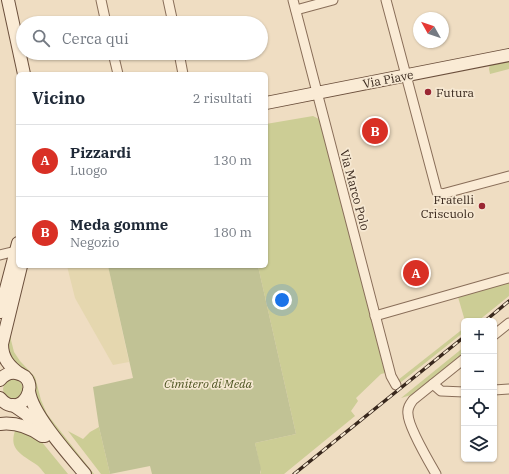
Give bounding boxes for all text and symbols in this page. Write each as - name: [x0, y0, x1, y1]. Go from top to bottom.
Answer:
- north arrow: [413, 12, 449, 48]
- search box: [16, 16, 268, 60]
- icon: search: [30, 27, 52, 49]
- text: Cerca qui: [62, 29, 129, 48]
- street label: Via Piave: [361, 67, 415, 91]
- place label: Futura: [436, 85, 475, 100]
- text: Vicino: [32, 87, 85, 109]
- marker: Futura: [423, 87, 433, 97]
- text: 2 risultati: [193, 90, 252, 107]
- pin: B: [362, 116, 388, 146]
- text: Pizzardi: [70, 143, 131, 162]
- street label: Via Marco Polo: [337, 148, 373, 232]
- text: A: [40, 152, 50, 169]
- text: 130 m: [213, 152, 252, 169]
- text: Luogo: [70, 162, 107, 179]
- place label: Fratelli Criscuolo: [421, 192, 474, 221]
- marker: Fratelli Criscuolo: [477, 201, 487, 211]
- text: Meda gomme: [70, 215, 168, 234]
- text: B: [40, 224, 50, 241]
- text: 180 m: [213, 224, 252, 241]
- text: Negozio: [70, 234, 119, 251]
- pin: A: [403, 258, 429, 288]
- your location: [272, 290, 292, 310]
- map controls: [461, 318, 497, 462]
- button: +: [461, 318, 497, 354]
- button: −: [461, 354, 497, 390]
- park label: Cimitero di Meda: [164, 376, 253, 391]
- button: locate: [461, 390, 497, 426]
- button: layers: [461, 426, 497, 462]

